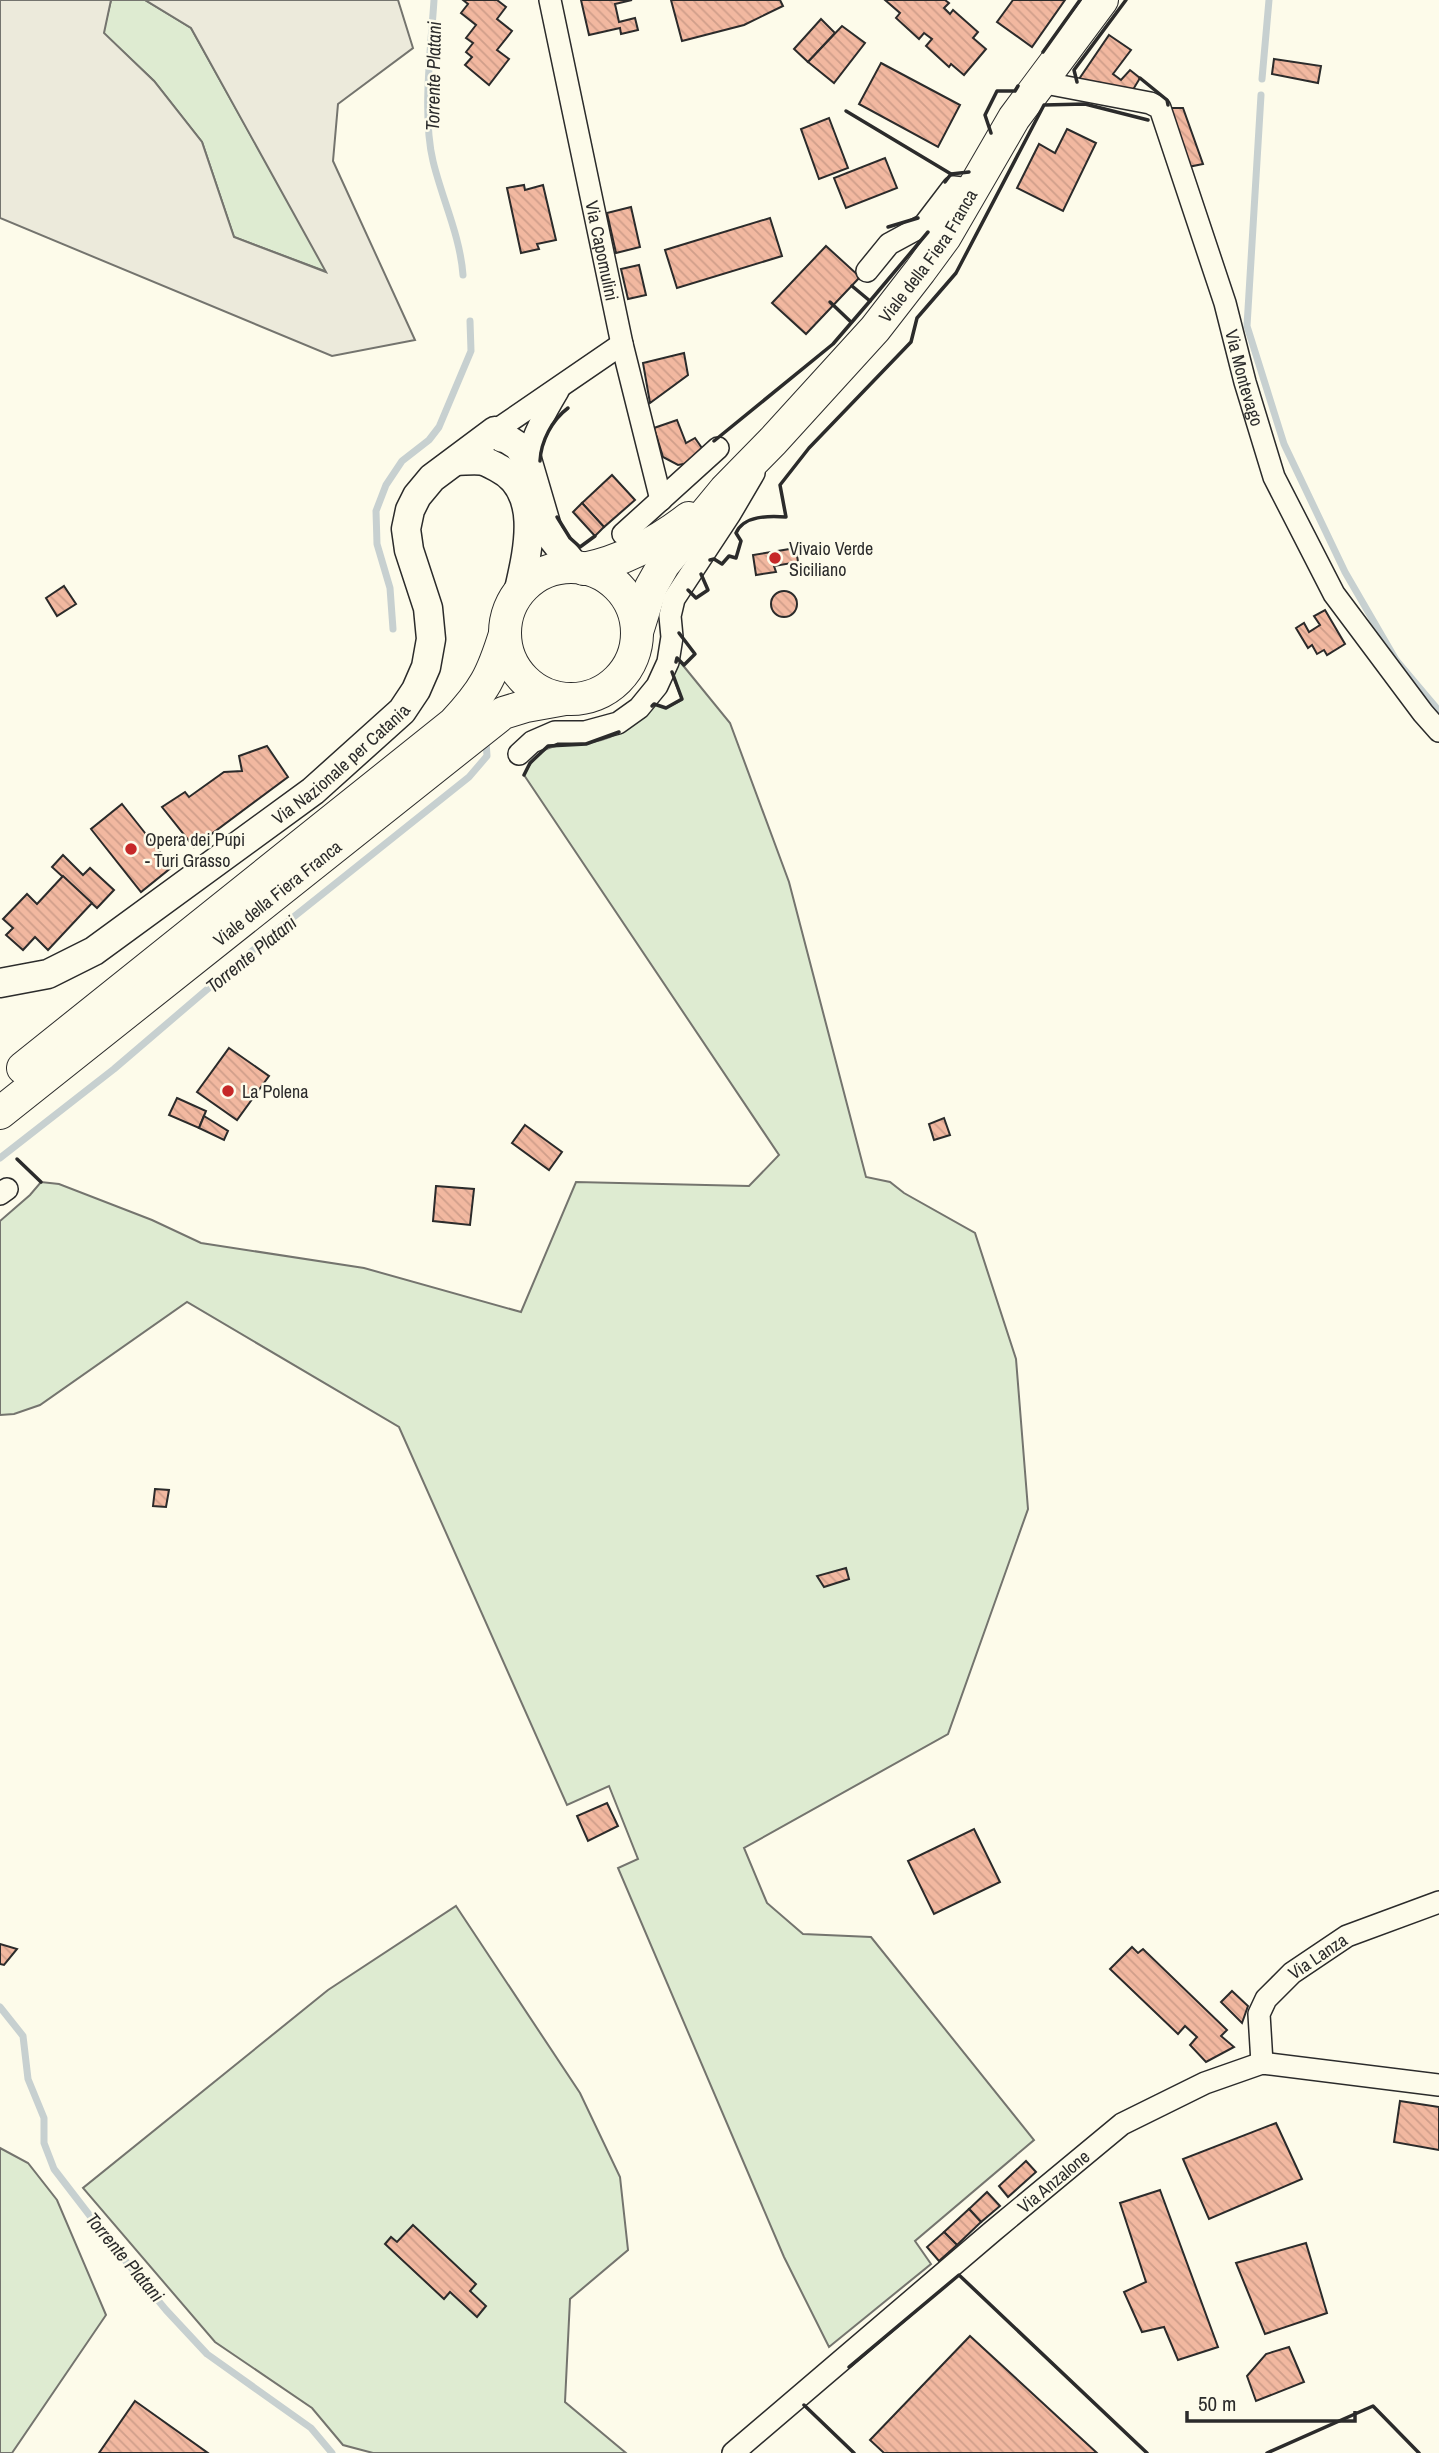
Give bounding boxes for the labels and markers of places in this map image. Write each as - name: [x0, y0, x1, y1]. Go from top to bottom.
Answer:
- place label: Vivaio Verde Siciliano: [789, 536, 873, 582]
- marker: Vivaio Verde Siciliano: [767, 550, 783, 566]
- place label: Opera dei Pupi - Turi Grasso: [145, 827, 245, 873]
- marker: Opera dei Pupi - Turi Grasso: [123, 841, 139, 857]
- place label: La Polena: [242, 1079, 308, 1104]
- marker: La Polena: [220, 1083, 236, 1099]

